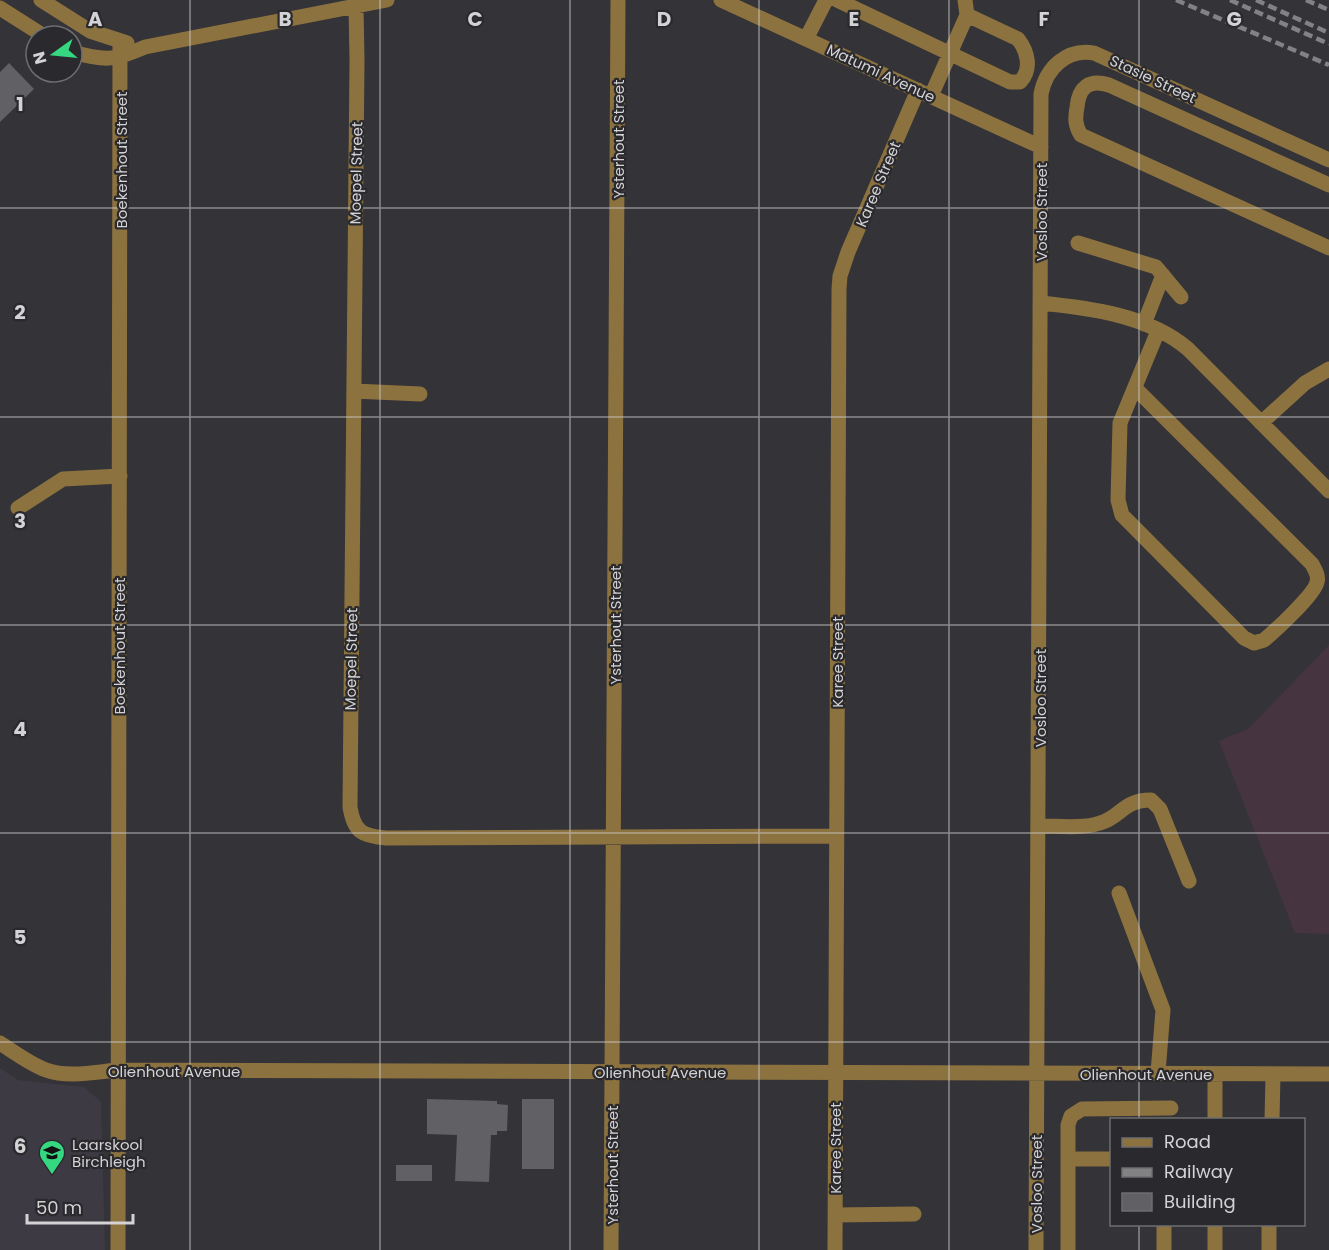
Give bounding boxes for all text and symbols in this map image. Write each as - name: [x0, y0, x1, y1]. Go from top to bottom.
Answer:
- text: A: [88, 5, 103, 33]
- text: B: [278, 5, 292, 33]
- text: C: [467, 5, 483, 33]
- text: D: [657, 5, 671, 33]
- text: E: [849, 5, 859, 33]
- text: F: [1039, 5, 1050, 33]
- text: G: [1226, 5, 1242, 33]
- north arrow: [24, 24, 84, 84]
- street label: Matumi Avenue: [823, 39, 939, 107]
- text: N: [27, 49, 53, 67]
- street label: Stasie Street: [1106, 50, 1200, 108]
- street label: Ysterhout Street: [608, 79, 629, 199]
- text: 1: [16, 90, 24, 118]
- street label: Boekenhout Street: [111, 92, 132, 228]
- street label: Moepel Street: [345, 121, 367, 225]
- street label: Karee Street: [851, 138, 905, 230]
- street label: Vosloo Street: [1031, 163, 1052, 261]
- text: 2: [14, 298, 26, 326]
- text: 3: [14, 507, 26, 535]
- street label: Ysterhout Street: [605, 565, 626, 685]
- street label: Boekenhout Street: [109, 578, 130, 714]
- street label: Moepel Street: [340, 607, 362, 711]
- street label: Karee Street: [827, 616, 848, 708]
- street label: Vosloo Street: [1030, 649, 1051, 747]
- text: 4: [13, 715, 27, 743]
- text: 5: [14, 923, 27, 951]
- street label: Olienhout Avenue: [108, 1061, 240, 1082]
- street label: Olienhout Avenue: [594, 1062, 726, 1083]
- street label: Olienhout Avenue: [1080, 1064, 1212, 1085]
- street label: Karee Street: [825, 1102, 846, 1194]
- street label: Ysterhout Street: [602, 1105, 623, 1225]
- legend: [1110, 1118, 1305, 1226]
- text: Road: [1164, 1129, 1211, 1154]
- text: 6: [14, 1132, 26, 1160]
- place label: Laarskool Birchleigh: [72, 1134, 146, 1172]
- street label: Vosloo Street: [1026, 1135, 1047, 1233]
- school or university icon: Laarskool Birchleigh: [37, 1138, 67, 1176]
- text: Railway: [1164, 1159, 1233, 1184]
- scale bar: [27, 1187, 134, 1225]
- text: Building: [1164, 1189, 1236, 1214]
- text: 50 m: [36, 1195, 82, 1220]

